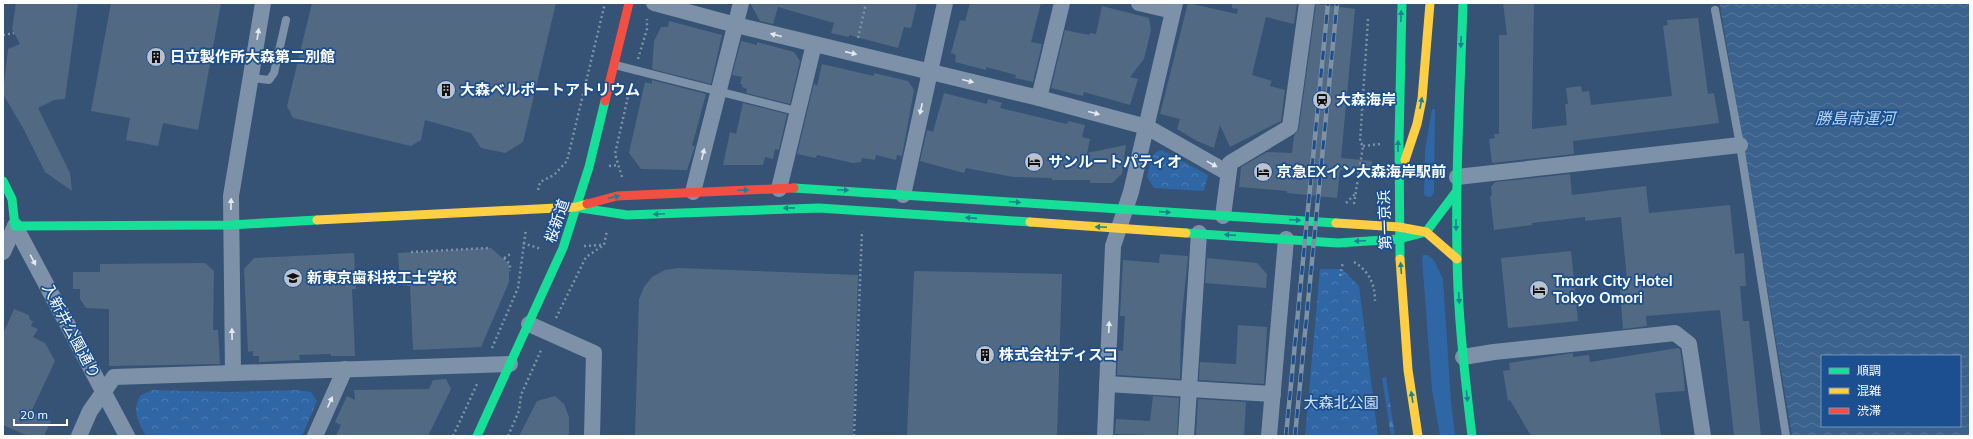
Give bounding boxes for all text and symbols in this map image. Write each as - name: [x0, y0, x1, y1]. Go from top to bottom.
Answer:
- one-way arrow: [1398, 9, 1404, 22]
- one-way arrow: [255, 28, 261, 40]
- one-way arrow: [769, 31, 782, 37]
- one-way arrow: [1458, 36, 1465, 48]
- building icon: 日立製作所大森第二別館: [145, 46, 167, 68]
- place label: 日立製作所大森第二別館: [170, 47, 335, 66]
- one-way arrow: [845, 50, 858, 56]
- one-way arrow: [961, 78, 974, 84]
- building icon: 大森ベルポートアトリウム: [435, 79, 457, 101]
- place label: 大森ベルポートアトリウム: [460, 80, 640, 99]
- station icon: 大森海岸: [1311, 89, 1333, 111]
- place label: 大森海岸: [1336, 90, 1396, 109]
- one-way arrow: [1418, 96, 1424, 109]
- one-way arrow: [918, 103, 924, 115]
- water label: 勝島南運河: [1815, 108, 1898, 128]
- one-way arrow: [1087, 110, 1100, 116]
- one-way arrow: [1395, 139, 1401, 152]
- one-way arrow: [700, 148, 706, 160]
- hotel icon: サンルートパティオ: [1023, 151, 1045, 173]
- place label: サンルートパティオ: [1048, 152, 1182, 171]
- one-way arrow: [1206, 161, 1218, 168]
- hotel icon: 京急EXイン大森海岸駅前: [1252, 161, 1274, 183]
- place label: 京急EXイン大森海岸駅前: [1277, 162, 1446, 181]
- one-way arrow: [737, 187, 750, 193]
- one-way arrow: [837, 187, 850, 193]
- street label: 第一京浜: [1374, 190, 1395, 250]
- one-way arrow: [608, 194, 620, 200]
- street label: 桜新道: [540, 196, 573, 245]
- one-way arrow: [228, 197, 234, 210]
- one-way arrow: [1009, 198, 1021, 205]
- one-way arrow: [782, 205, 795, 211]
- one-way arrow: [1159, 208, 1171, 215]
- one-way arrow: [652, 211, 665, 217]
- one-way arrow: [965, 214, 977, 221]
- one-way arrow: [1289, 217, 1301, 224]
- one-way arrow: [1453, 219, 1459, 232]
- one-way arrow: [1095, 223, 1107, 230]
- one-way arrow: [1224, 232, 1236, 239]
- one-way arrow: [1354, 238, 1366, 245]
- one-way arrow: [30, 254, 37, 266]
- one-way arrow: [1397, 262, 1404, 274]
- school or university icon: 新東京歯科技工士学校: [282, 267, 304, 289]
- place label: 新東京歯科技工士学校: [307, 268, 457, 287]
- place label: Tmark City Hotel Tokyo Omori: [1553, 271, 1673, 307]
- hotel icon: Tmark City Hotel Tokyo Omori: [1528, 279, 1550, 301]
- street label: 入新井公園通り: [38, 280, 104, 382]
- one-way arrow: [1455, 292, 1462, 304]
- one-way arrow: [1106, 321, 1113, 333]
- one-way arrow: [229, 328, 236, 340]
- building icon: 株式会社ディスコ: [974, 344, 996, 366]
- place label: 株式会社ディスコ: [999, 345, 1118, 364]
- legend: [1821, 355, 1961, 427]
- text: 順調: [1857, 363, 1881, 378]
- text: 混雑: [1857, 383, 1881, 398]
- one-way arrow: [1464, 390, 1471, 402]
- one-way arrow: [1409, 391, 1415, 404]
- park label: 大森北公園: [1303, 393, 1379, 412]
- one-way arrow: [327, 396, 333, 408]
- scale bar: [14, 401, 67, 427]
- text: 渋滞: [1857, 403, 1881, 418]
- text: 20 m: [20, 407, 48, 422]

